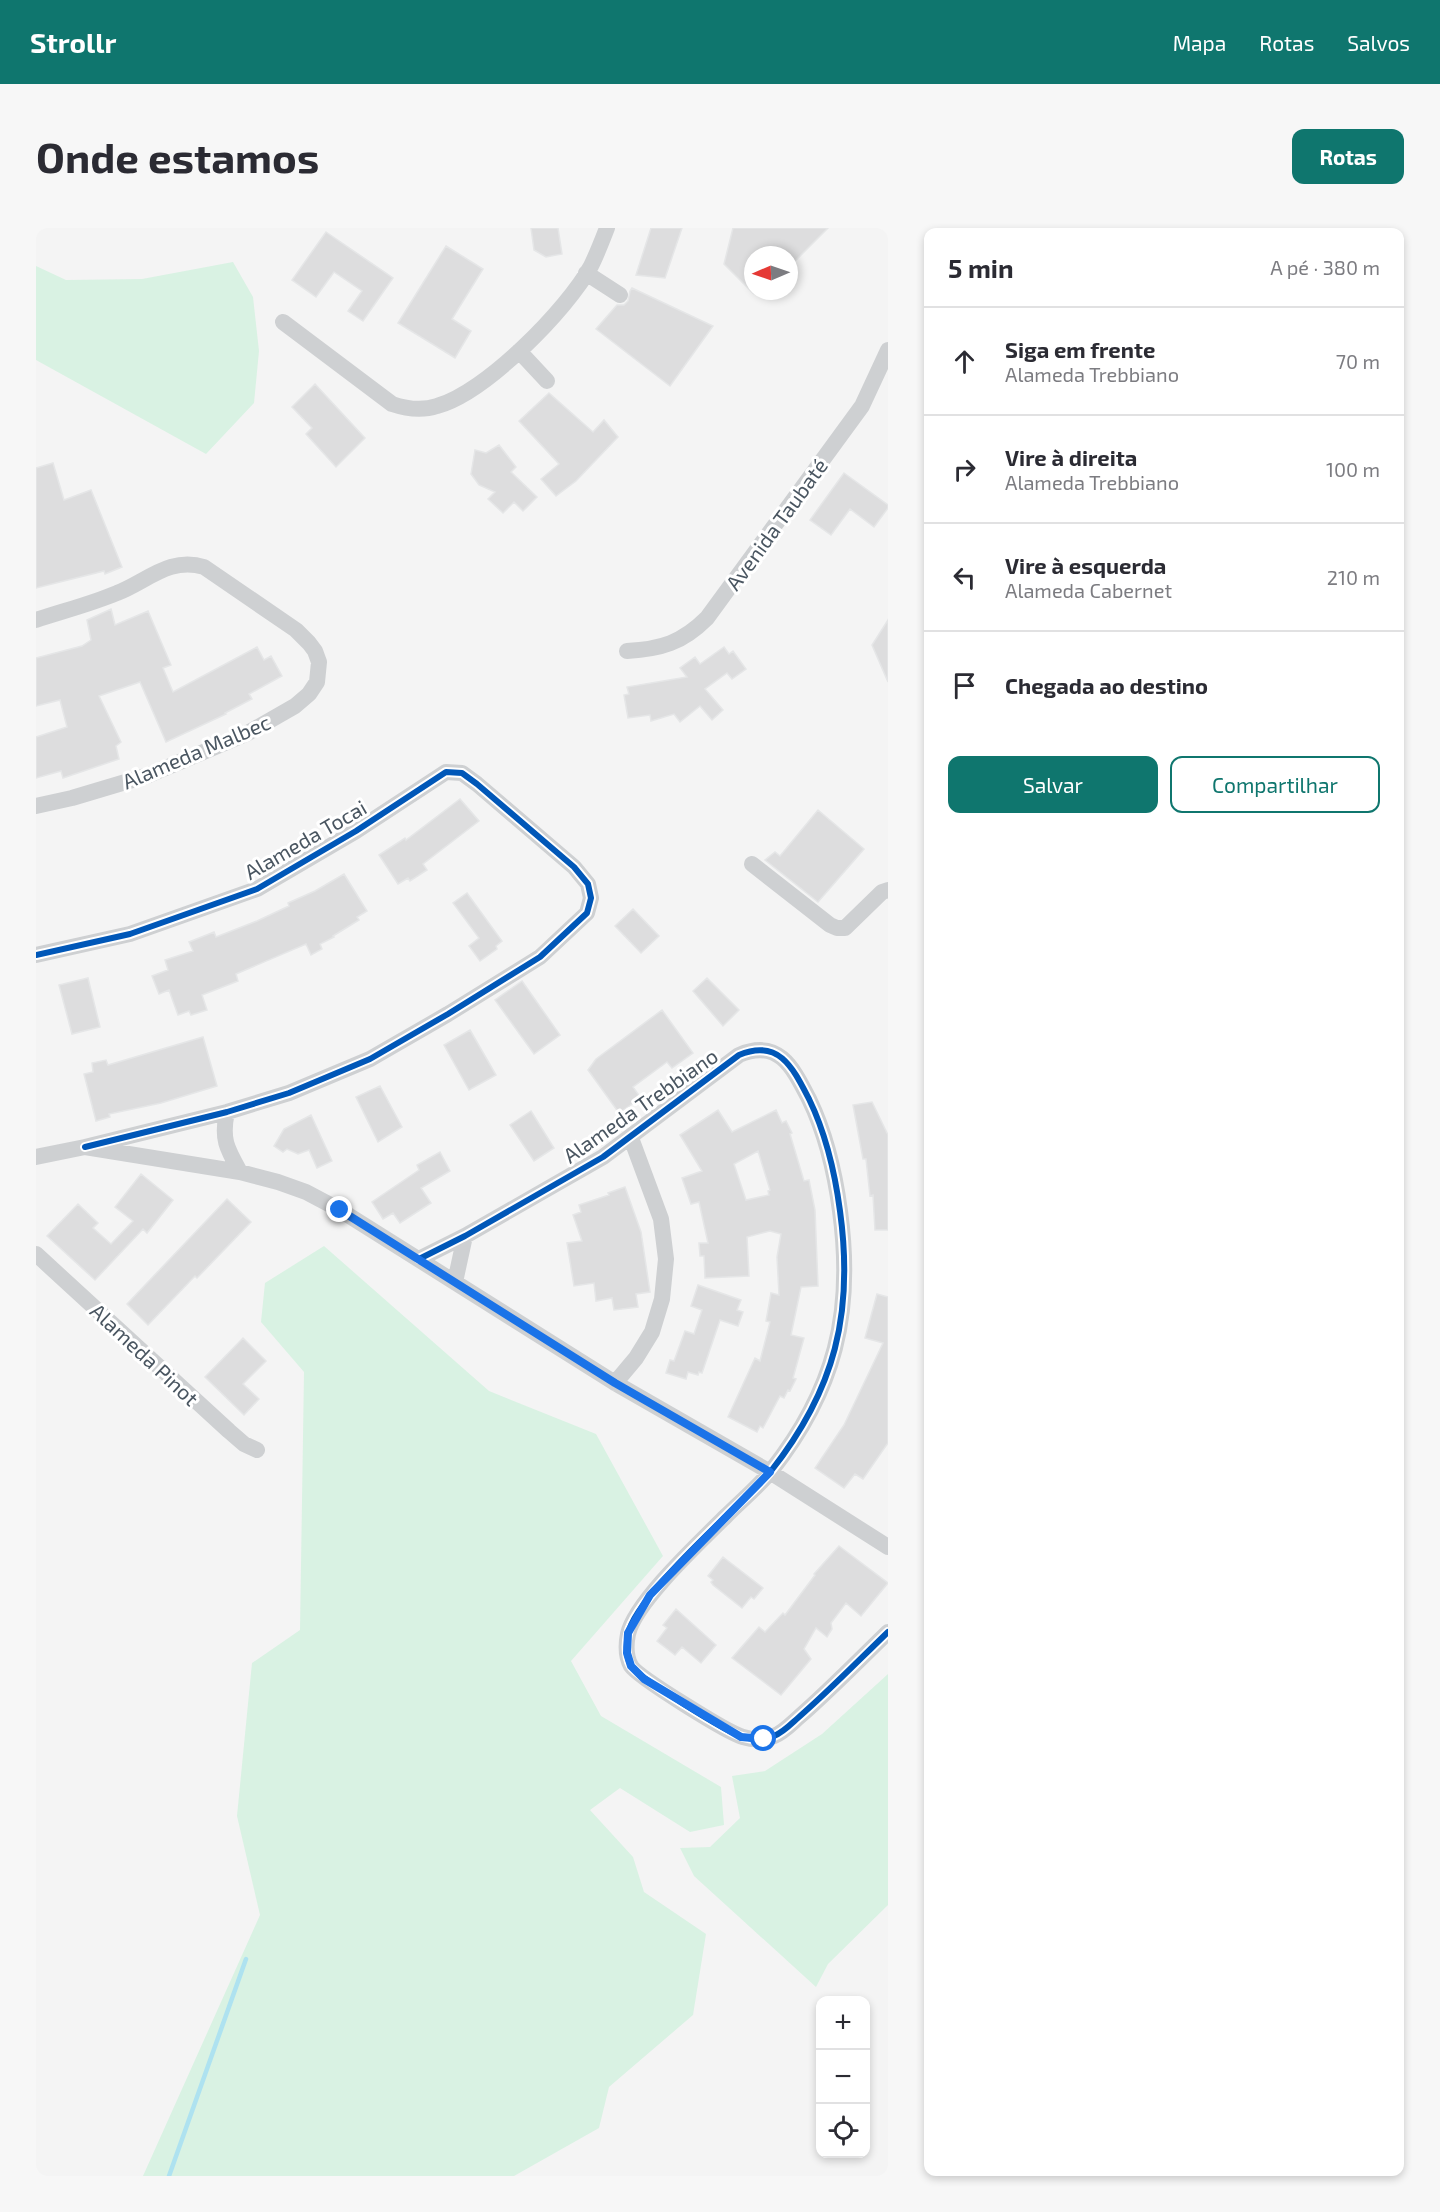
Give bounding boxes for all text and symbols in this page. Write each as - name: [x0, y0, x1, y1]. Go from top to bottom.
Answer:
- text: Strollr: [30, 25, 116, 59]
- text: Mapa: [1173, 30, 1226, 55]
- text: Rotas: [1259, 30, 1314, 55]
- text: Salvos: [1347, 30, 1410, 55]
- button: Rotas: [1292, 129, 1404, 184]
- text: Onde estamos: [36, 131, 319, 181]
- north arrow: [744, 246, 798, 300]
- text: 5 min: [948, 252, 1014, 283]
- text: A pé · 380 m: [1270, 255, 1380, 279]
- text: Siga em frente: [1005, 336, 1155, 362]
- icon: ahead: [948, 345, 981, 378]
- text: 70 m: [1336, 349, 1380, 373]
- text: Alameda Trebbiano: [1005, 362, 1179, 386]
- text: Vire à direita: [1005, 444, 1137, 470]
- street label: Avenida Taubaté: [720, 453, 832, 595]
- icon: right: [948, 453, 981, 486]
- text: 100 m: [1326, 457, 1380, 481]
- text: Alameda Trebbiano: [1005, 470, 1179, 494]
- text: Vire à esquerda: [1005, 552, 1166, 578]
- icon: left: [948, 561, 981, 594]
- text: 210 m: [1327, 565, 1380, 589]
- text: Alameda Cabernet: [1005, 578, 1172, 602]
- icon: arrive: [948, 669, 981, 702]
- text: Chegada ao destino: [1005, 672, 1208, 698]
- street label: Alameda Malbec: [118, 709, 274, 793]
- button: Salvar: [948, 756, 1158, 813]
- button: Compartilhar: [1170, 756, 1380, 813]
- street label: Alameda Tocai: [239, 794, 371, 884]
- street label: Alameda Trebbiano: [558, 1042, 722, 1168]
- route end: [326, 1196, 352, 1222]
- street label: Alameda Pinot: [86, 1298, 204, 1410]
- route start: [750, 1725, 776, 1751]
- map controls: [816, 1996, 870, 2158]
- button: +: [816, 1996, 870, 2050]
- button: −: [816, 2050, 870, 2104]
- button: locate: [816, 2104, 870, 2158]

